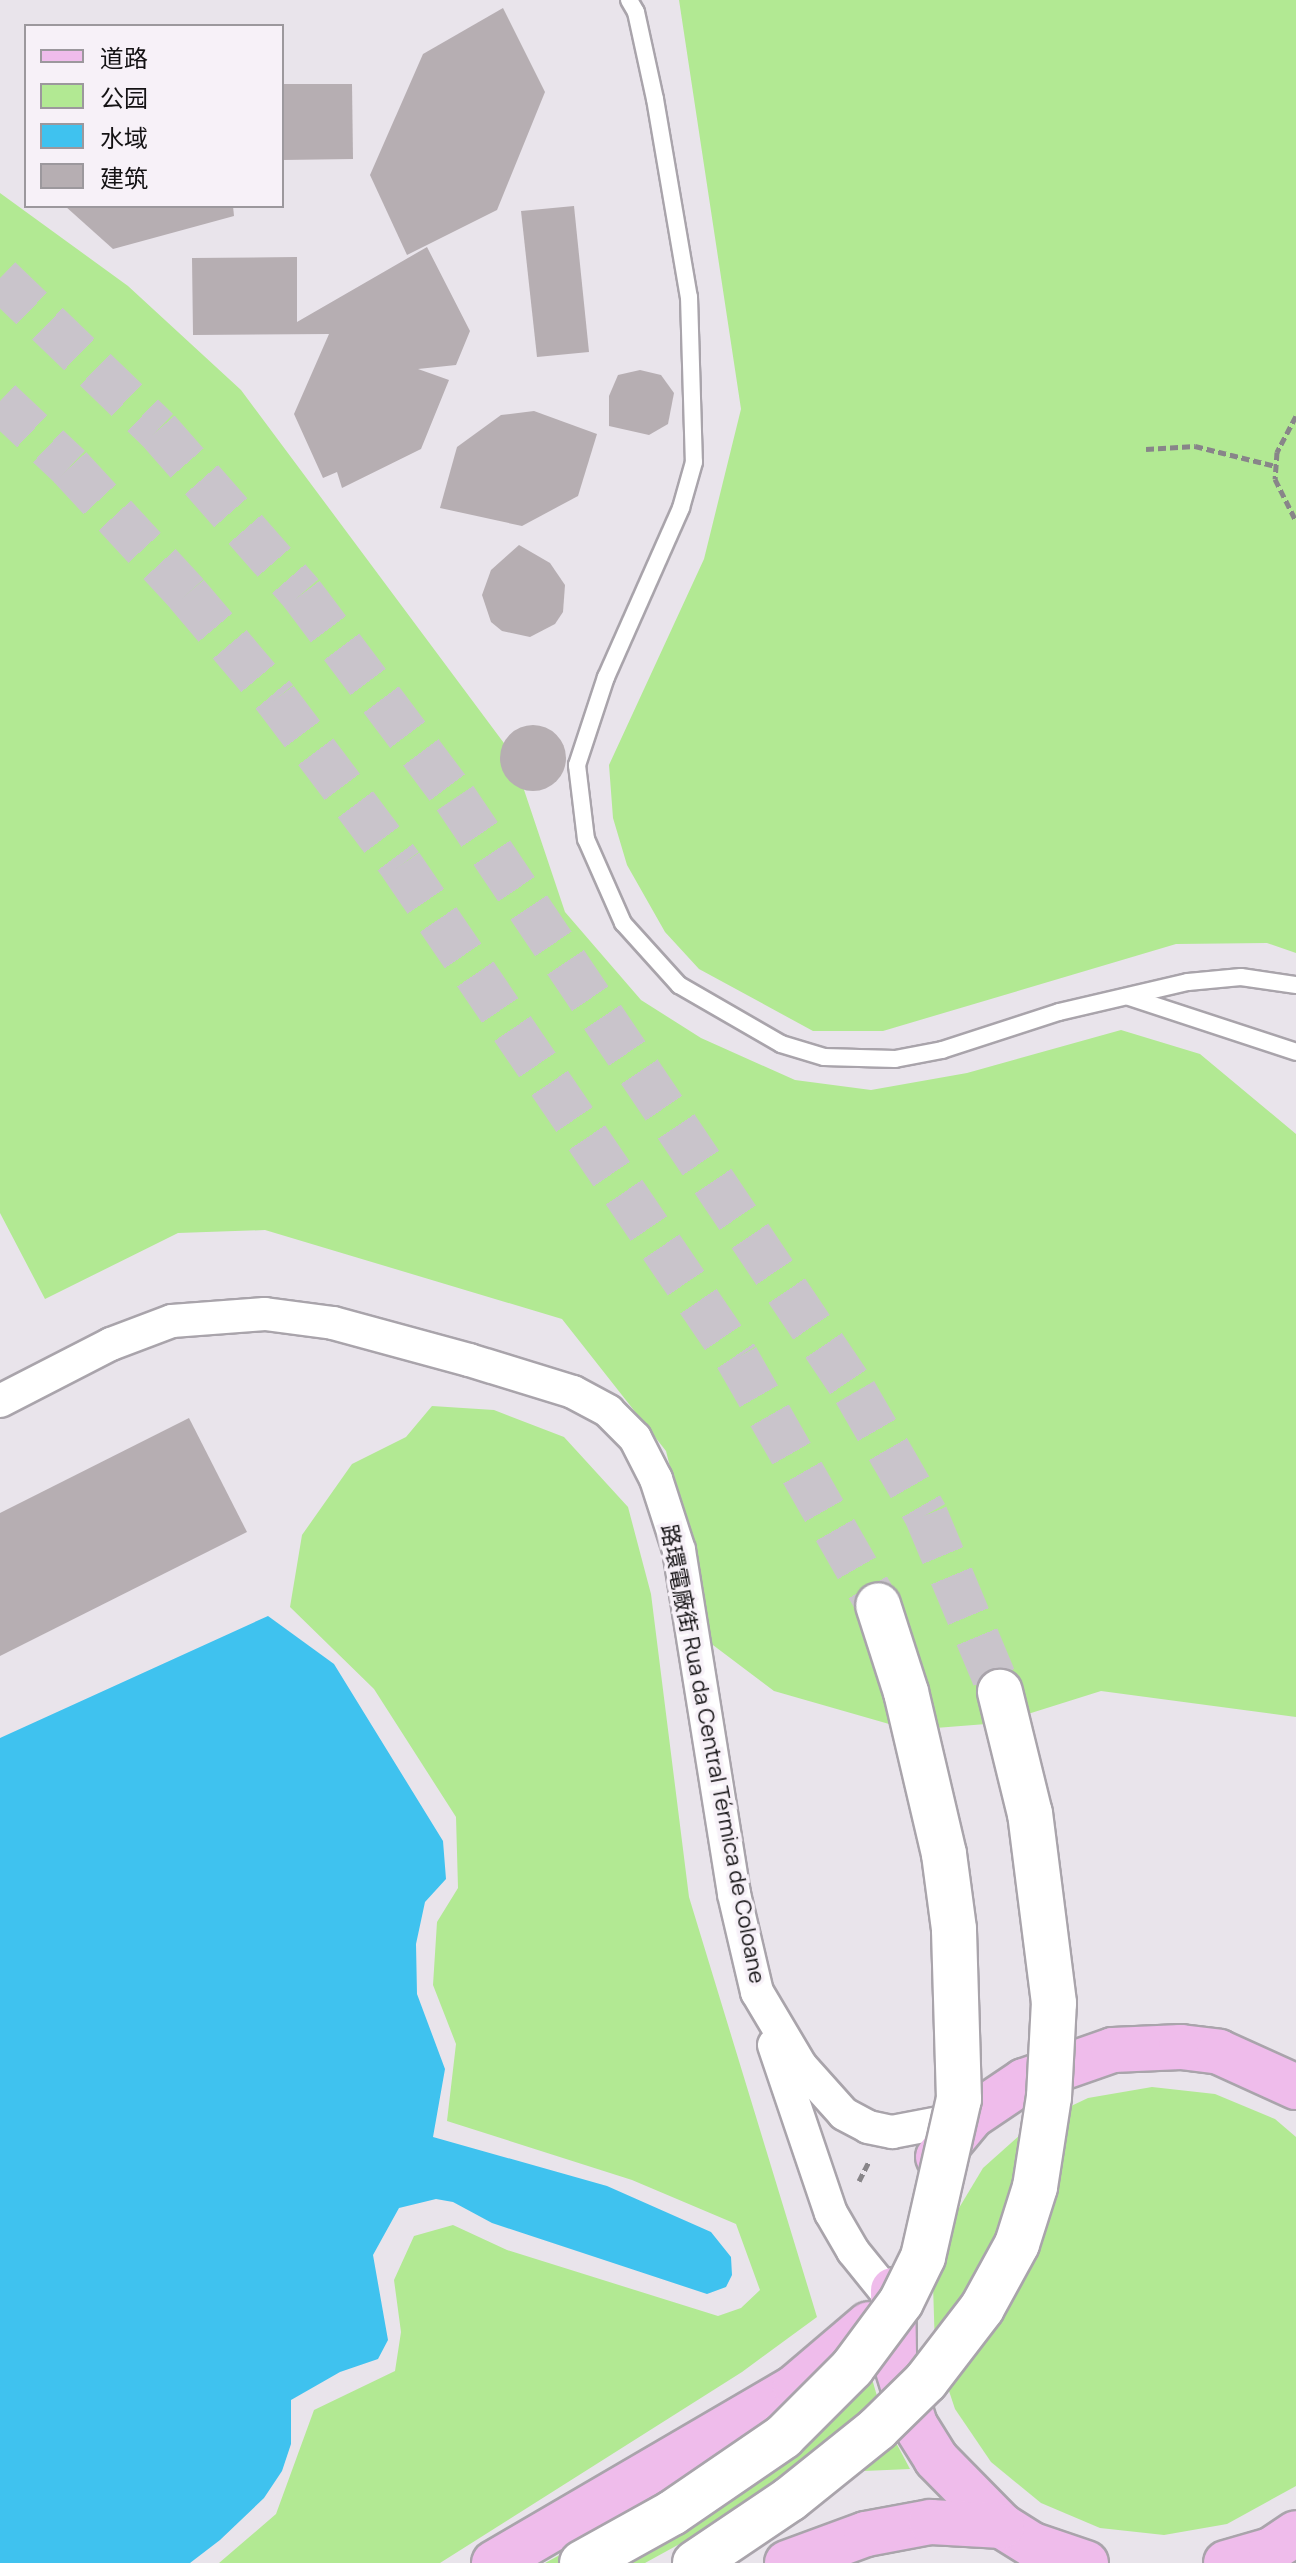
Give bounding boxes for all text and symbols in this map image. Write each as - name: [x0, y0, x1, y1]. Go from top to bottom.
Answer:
- legend: [24, 24, 284, 208]
- text: 道路: [100, 41, 148, 74]
- text: 公园: [100, 81, 148, 114]
- text: 水域: [100, 121, 148, 154]
- text: 建筑: [100, 161, 148, 194]
- street label: 路環電廠街 Rua da Central Térmica de Coloane: [655, 1522, 771, 1986]

